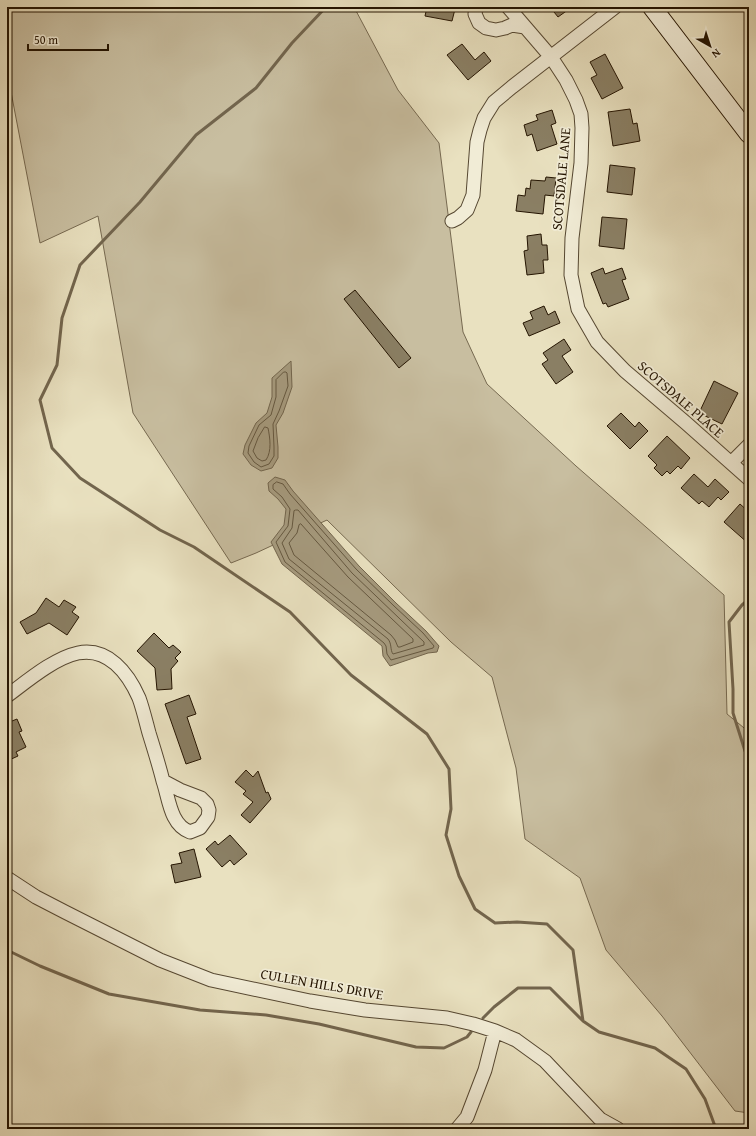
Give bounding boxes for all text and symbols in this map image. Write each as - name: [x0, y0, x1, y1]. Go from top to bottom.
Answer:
- scale bar: [28, 26, 108, 52]
- north arrow: [690, 26, 730, 66]
- text: 50 m: [34, 31, 58, 48]
- text: N: [708, 45, 724, 63]
- street label: SCOTSDALE LANE: [547, 127, 575, 231]
- street label: SCOTSDALE PLACE: [633, 356, 729, 442]
- street label: CULLEN HILLS DRIVE: [259, 963, 385, 1005]

